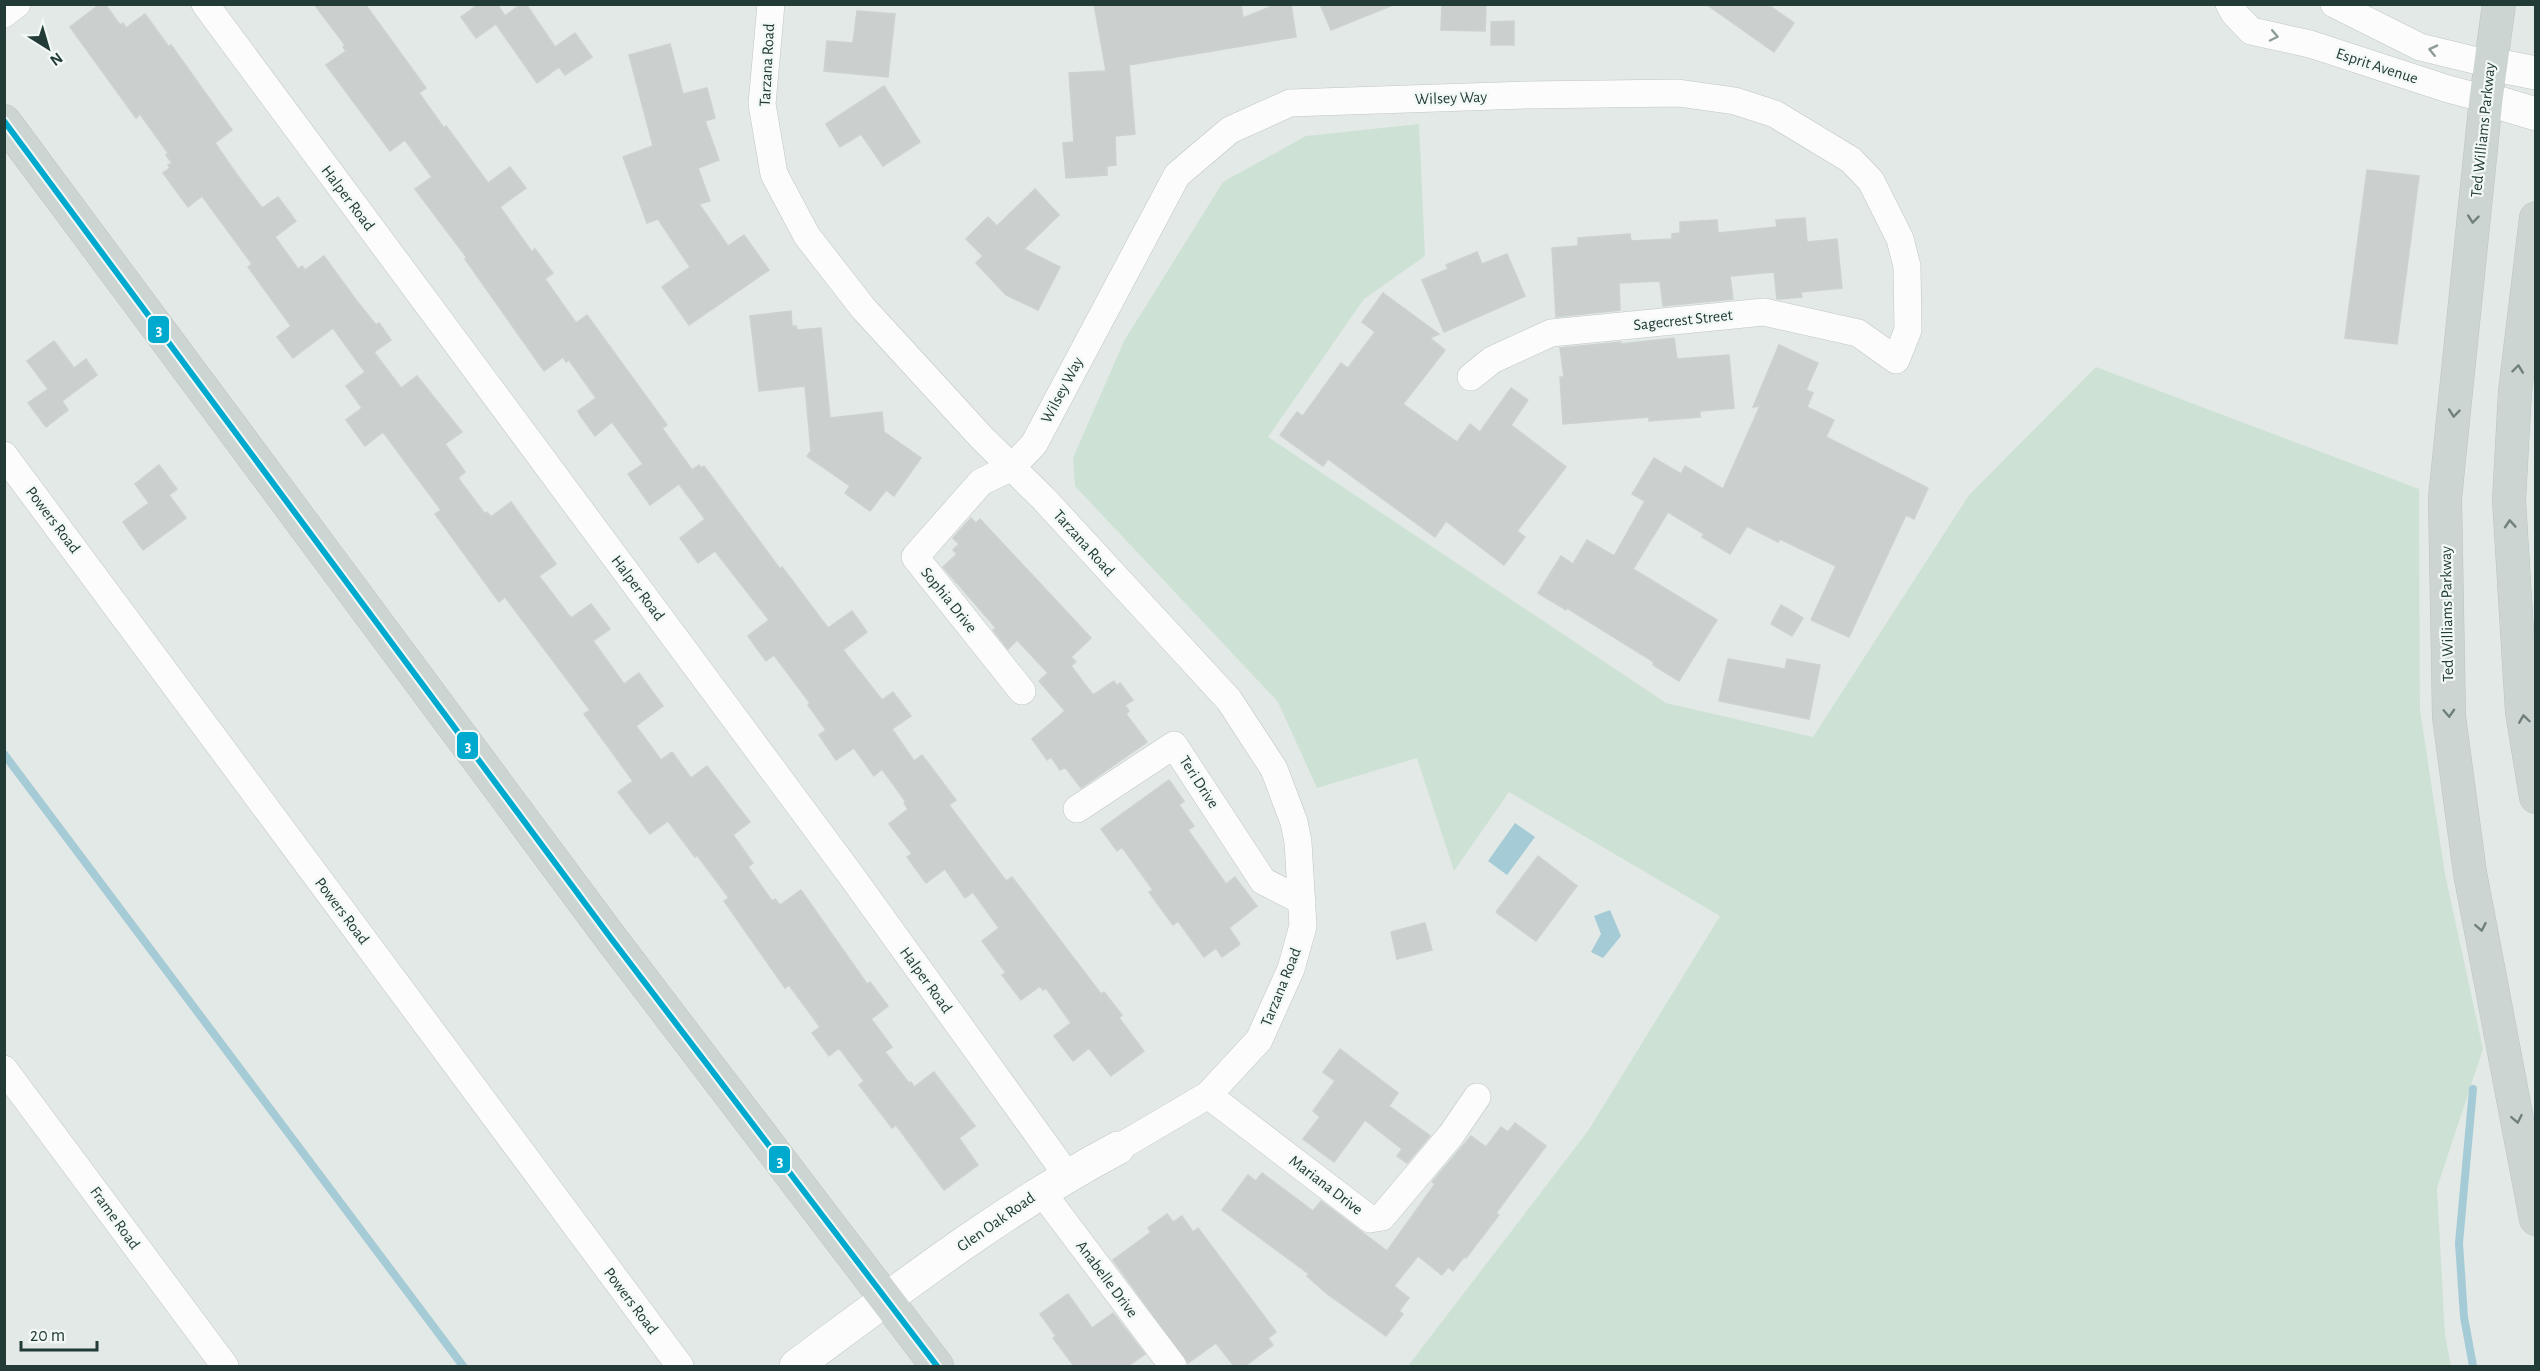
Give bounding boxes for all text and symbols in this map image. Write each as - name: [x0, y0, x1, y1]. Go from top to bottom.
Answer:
- north arrow: [18, 18, 78, 78]
- street label: Tarzana Road: [757, 23, 777, 107]
- one-way arrow: [2269, 29, 2279, 42]
- street label: Esprit Avenue: [2334, 45, 2420, 87]
- one-way arrow: [2428, 45, 2438, 58]
- text: N: [47, 49, 66, 69]
- street label: Ted Williams Parkway: [2468, 61, 2499, 198]
- street label: Wilsey Way: [1415, 89, 1488, 108]
- street label: Halper Road: [318, 162, 378, 234]
- one-way arrow: [2468, 215, 2480, 224]
- street label: Sagecrest Street: [1633, 307, 1733, 333]
- line badge: 3: [147, 315, 170, 344]
- text: 3: [156, 322, 163, 338]
- street label: Wilsey Way: [1038, 354, 1087, 426]
- one-way arrow: [2511, 364, 2524, 374]
- one-way arrow: [2448, 409, 2461, 418]
- street label: Powers Road: [23, 484, 83, 556]
- street label: Tarzana Road: [1050, 507, 1118, 579]
- one-way arrow: [2504, 520, 2517, 529]
- street label: Ted Williams Parkway: [2438, 546, 2457, 682]
- street label: Halper Road: [608, 552, 668, 624]
- street label: Sophia Drive: [918, 564, 980, 636]
- one-way arrow: [2443, 709, 2456, 718]
- one-way arrow: [2518, 714, 2530, 723]
- line badge: 3: [456, 731, 479, 760]
- text: 3: [465, 738, 472, 754]
- street label: Teri Drive: [1176, 753, 1222, 811]
- street label: Powers Road: [312, 875, 372, 947]
- one-way arrow: [2474, 922, 2487, 932]
- street label: Halper Road: [897, 944, 955, 1016]
- street label: Tarzana Road: [1258, 945, 1304, 1029]
- one-way arrow: [2510, 1113, 2523, 1123]
- line badge: 3: [768, 1145, 791, 1174]
- street label: Mariana Drive: [1286, 1152, 1366, 1218]
- text: 3: [777, 1153, 784, 1169]
- street label: Frame Road: [87, 1184, 143, 1252]
- street label: Glen Oak Road: [954, 1189, 1038, 1255]
- street label: Anabelle Drive: [1073, 1238, 1141, 1320]
- street label: Powers Road: [601, 1265, 661, 1337]
- scale bar: [21, 1314, 98, 1352]
- text: 20 m: [30, 1327, 65, 1345]

